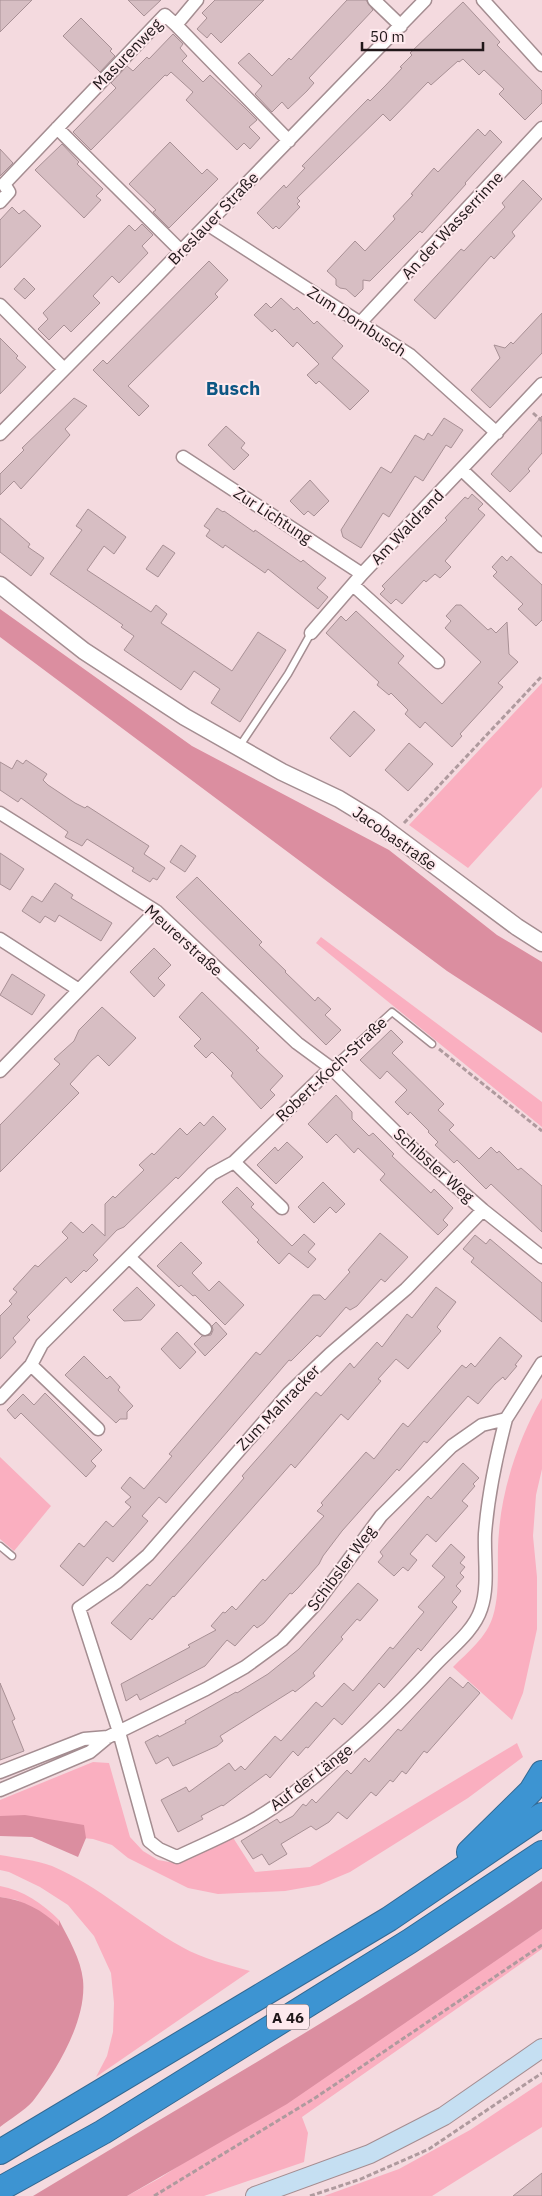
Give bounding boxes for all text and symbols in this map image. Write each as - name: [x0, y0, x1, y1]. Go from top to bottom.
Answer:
- street label: Masurenweg: [88, 14, 166, 94]
- scale bar: [362, 20, 483, 52]
- text: 50 m: [370, 27, 405, 46]
- street label: Breslauer Straße: [164, 167, 263, 269]
- street label: An der Wasserrinne: [397, 167, 507, 283]
- street label: Zum Dornbusch: [304, 282, 410, 360]
- district label: Busch: [206, 376, 260, 400]
- street label: Zur Lichtung: [230, 482, 316, 548]
- street label: Am Waldrand: [366, 485, 448, 569]
- street label: Jacobastraße: [349, 802, 441, 874]
- street label: Meurerstraße: [141, 900, 227, 980]
- street label: Robert-Koch-Straße: [271, 1012, 391, 1126]
- street label: Schibsler Weg: [390, 1124, 479, 1207]
- street label: Zum Mahracker: [232, 1360, 324, 1454]
- street label: Schibsler Weg: [302, 1521, 380, 1615]
- street label: Auf der Länge: [266, 1739, 357, 1815]
- road number: A 46: [267, 2004, 309, 2030]

